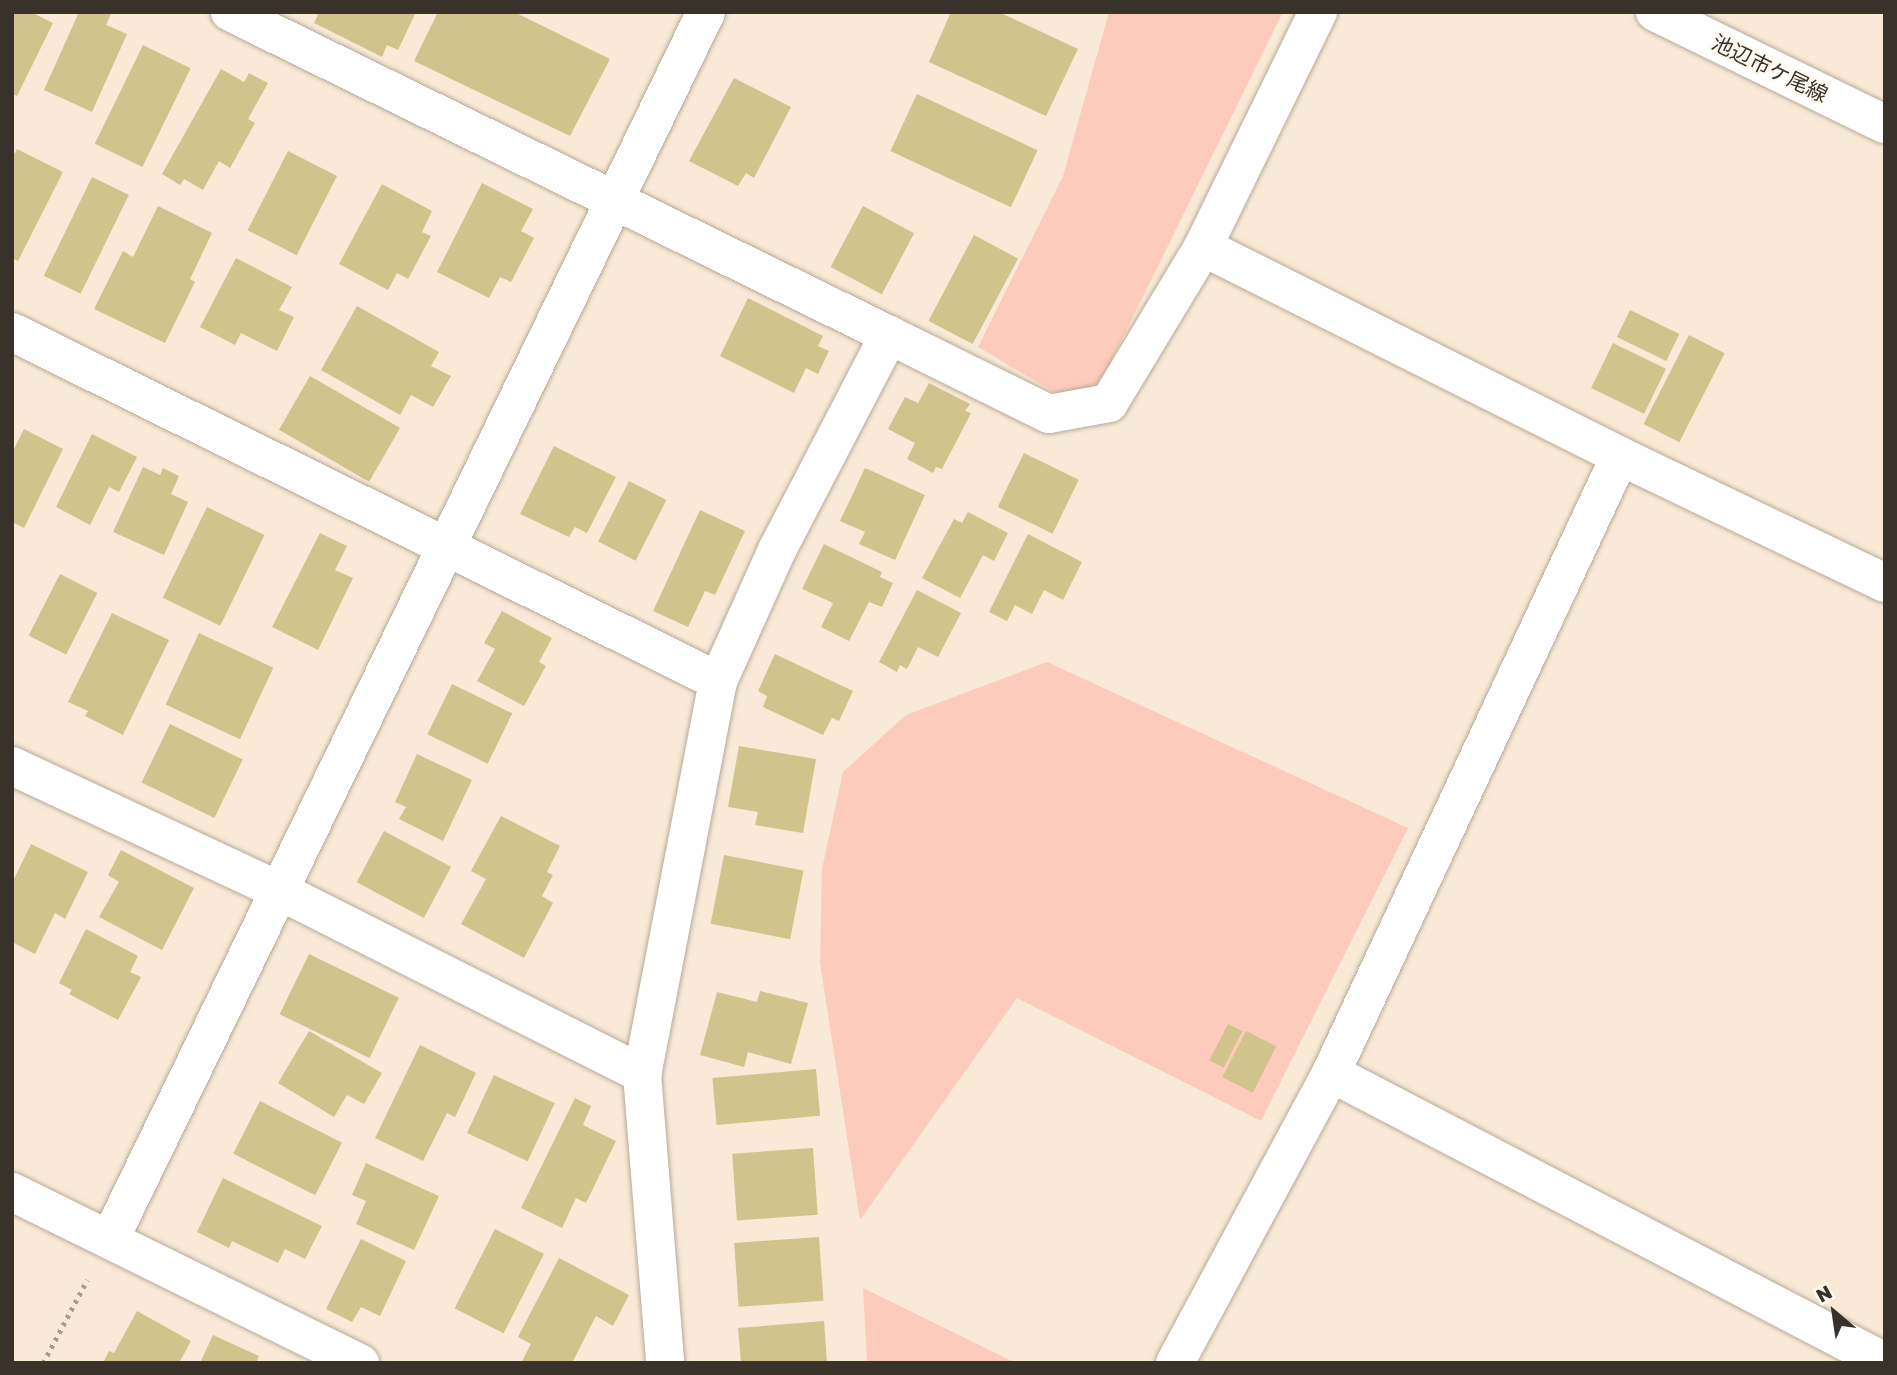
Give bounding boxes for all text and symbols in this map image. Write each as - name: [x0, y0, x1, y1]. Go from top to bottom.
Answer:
- street label: 池辺市ケ尾線: [1708, 29, 1832, 107]
- north arrow: [1799, 1277, 1869, 1347]
- text: N: [1812, 1280, 1835, 1307]

